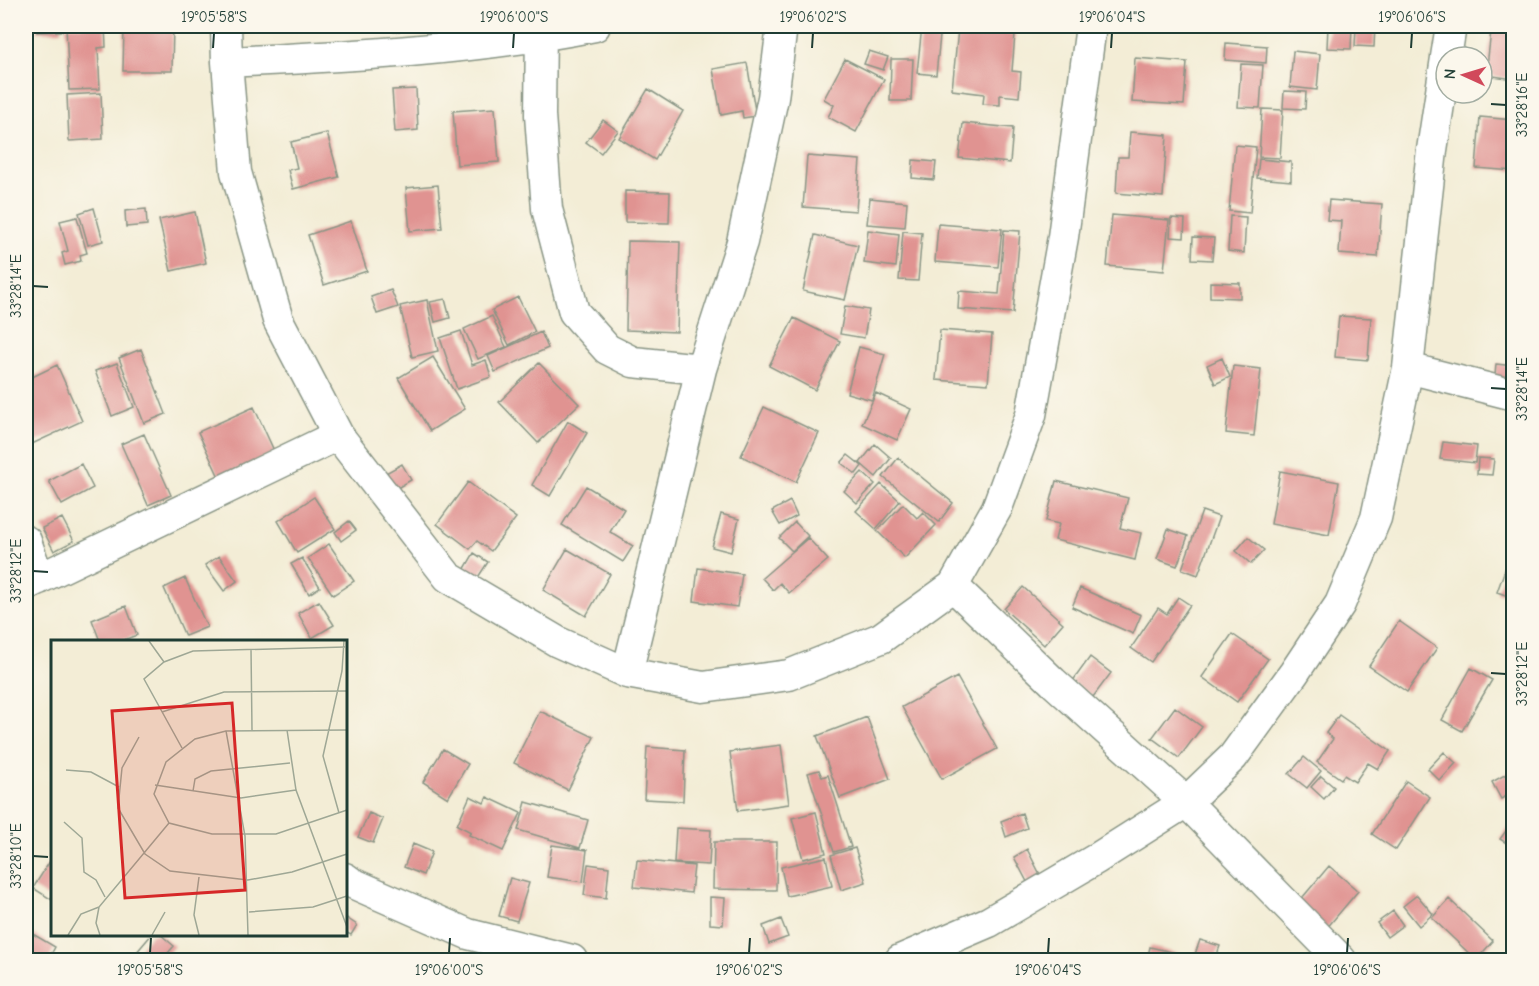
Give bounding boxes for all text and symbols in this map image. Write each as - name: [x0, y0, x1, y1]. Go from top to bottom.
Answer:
- text: 19°05'58"S: [181, 8, 247, 26]
- text: 19°06'00"S: [480, 8, 548, 26]
- text: 19°06'02"S: [779, 8, 847, 26]
- text: 19°06'04"S: [1079, 8, 1145, 26]
- text: 19°06'06"S: [1378, 8, 1446, 26]
- north arrow: [1434, 45, 1494, 105]
- text: N: [1441, 68, 1459, 80]
- text: 33°28'16"E: [1513, 73, 1531, 137]
- text: 33°28'14"E: [7, 254, 25, 318]
- text: 33°28'14"E: [1513, 357, 1531, 421]
- text: 33°28'12"E: [7, 539, 25, 603]
- inset map: [51, 640, 346, 935]
- text: 33°28'12"E: [1513, 642, 1531, 706]
- text: 33°28'10"E: [7, 823, 25, 889]
- text: 19°05'58"S: [117, 961, 183, 979]
- text: 19°06'00"S: [415, 961, 483, 979]
- text: 19°06'02"S: [715, 961, 783, 979]
- text: 19°06'04"S: [1015, 961, 1081, 979]
- text: 19°06'06"S: [1313, 961, 1381, 979]

